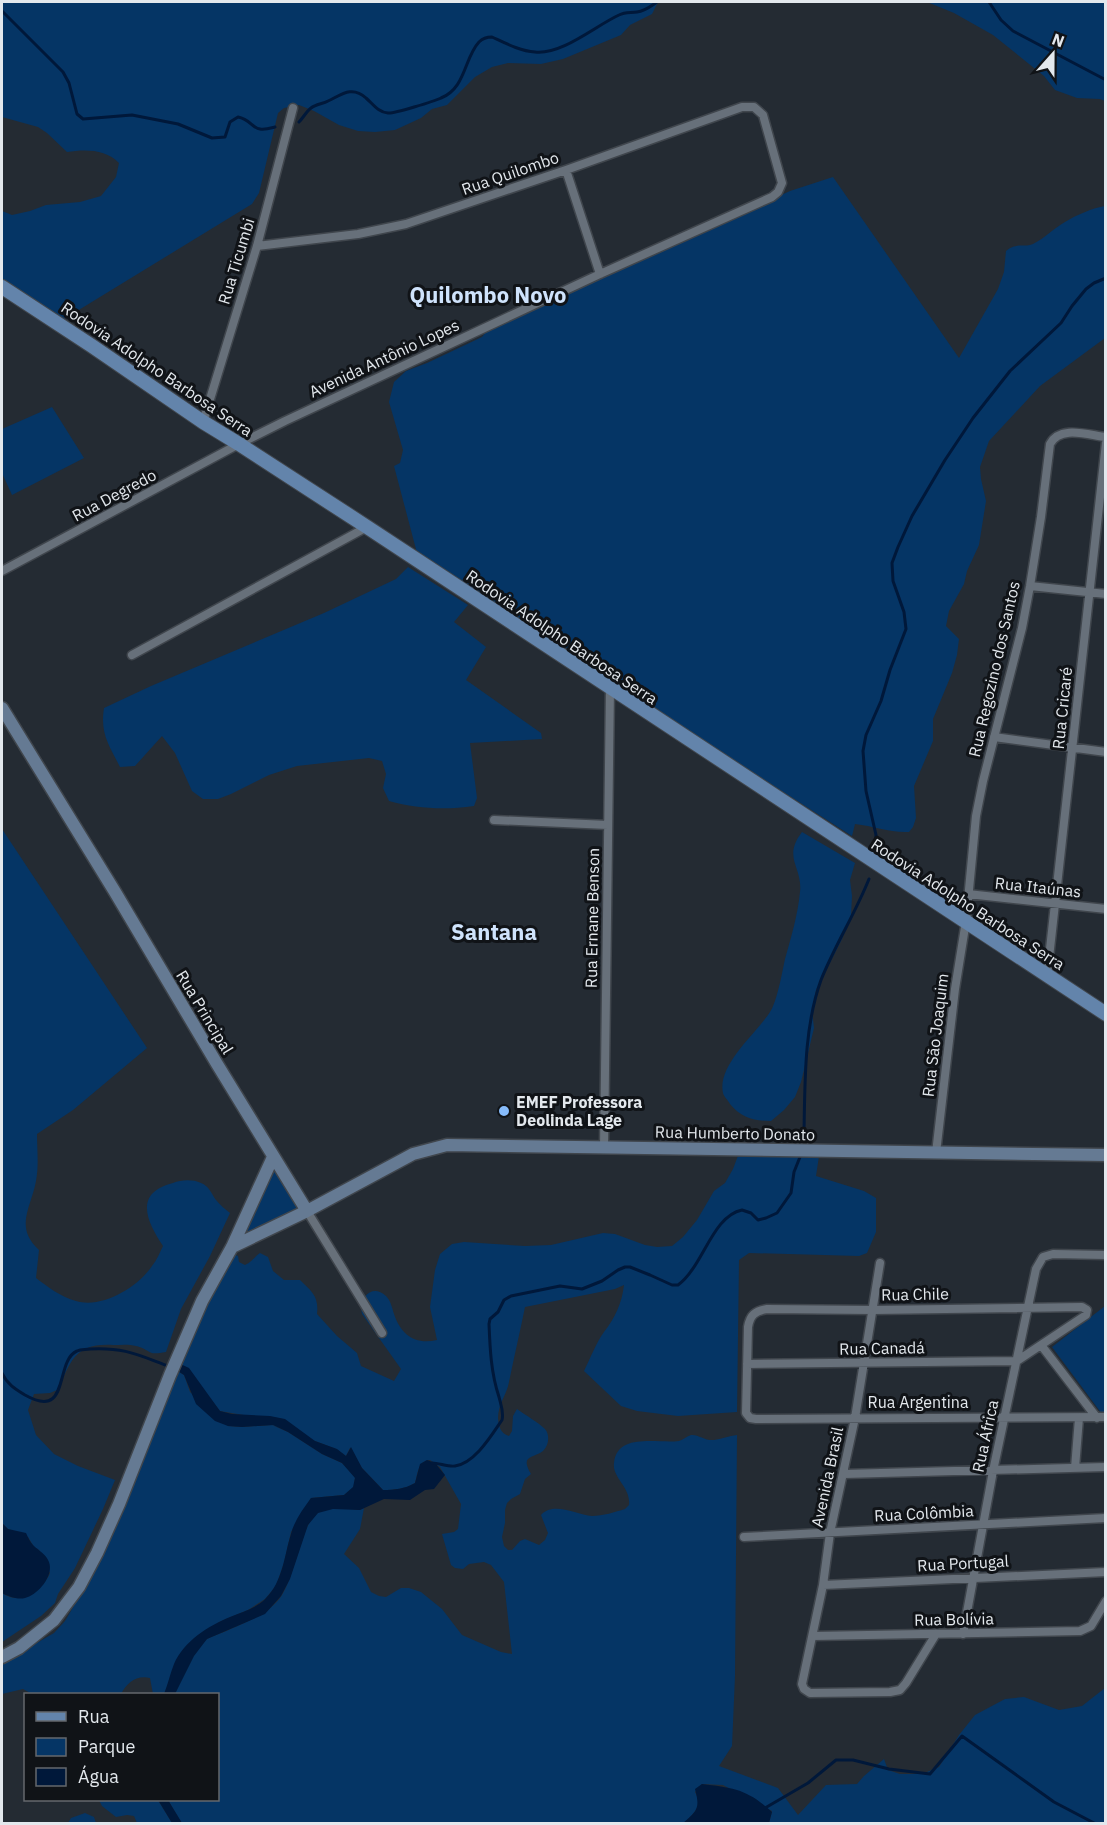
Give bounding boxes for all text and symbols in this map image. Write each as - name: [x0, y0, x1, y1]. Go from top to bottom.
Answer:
- north arrow: [1023, 24, 1083, 84]
- text: N: [1049, 29, 1067, 51]
- street label: Rua Quilombo: [459, 147, 561, 199]
- street label: Rua Ticumbi: [213, 215, 259, 307]
- district label: Quilombo Novo: [409, 280, 567, 309]
- street label: Rodovia Adolpho Barbosa Serra: [57, 297, 257, 441]
- street label: Avenida Antônio Lopes: [306, 314, 462, 402]
- street label: Rua Degredo: [68, 464, 160, 526]
- street label: Rodovia Adolpho Barbosa Serra: [462, 565, 662, 709]
- street label: Rua Regozino dos Santos: [964, 579, 1024, 759]
- street label: Rua Cricaré: [1048, 666, 1076, 750]
- street label: Rodovia Adolpho Barbosa Serra: [867, 834, 1069, 974]
- street label: Rua Ernane Benson: [581, 848, 603, 988]
- street label: Rua Itaúnas: [994, 873, 1082, 901]
- district label: Santana: [451, 917, 537, 946]
- street label: Rua Principal: [172, 966, 238, 1058]
- street label: Rua São Joaquim: [918, 972, 952, 1098]
- place label: EMEF Professora Deolinda Lage: [516, 1092, 642, 1130]
- marker: EMEF Professora Deolinda Lage: [497, 1104, 511, 1118]
- street label: Rua Humberto Donato: [655, 1122, 815, 1144]
- street label: Rua Chile: [881, 1283, 949, 1305]
- street label: Rua Canadá: [839, 1337, 925, 1359]
- street label: Rua Argentina: [868, 1392, 969, 1412]
- street label: Rua África: [967, 1397, 1003, 1474]
- street label: Avenida Brasil: [807, 1425, 847, 1529]
- street label: Rua Colômbia: [874, 1500, 975, 1526]
- street label: Rua Portugal: [917, 1551, 1009, 1575]
- street label: Rua Bolívia: [914, 1608, 995, 1630]
- legend: [24, 1693, 219, 1801]
- text: Rua: [78, 1705, 110, 1728]
- text: Parque: [78, 1735, 136, 1758]
- text: Água: [78, 1765, 119, 1788]

